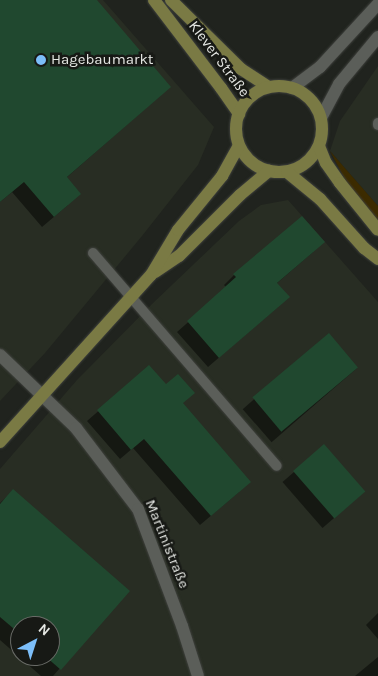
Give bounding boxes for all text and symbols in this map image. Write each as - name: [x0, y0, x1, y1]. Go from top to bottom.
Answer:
- street label: Klever Straße: [185, 17, 253, 101]
- place label: Hagebaumarkt: [51, 51, 153, 69]
- marker: Hagebaumarkt: [35, 54, 47, 66]
- street label: Martinistraße: [141, 497, 193, 591]
- north arrow: [10, 616, 60, 666]
- text: N: [35, 620, 54, 640]

